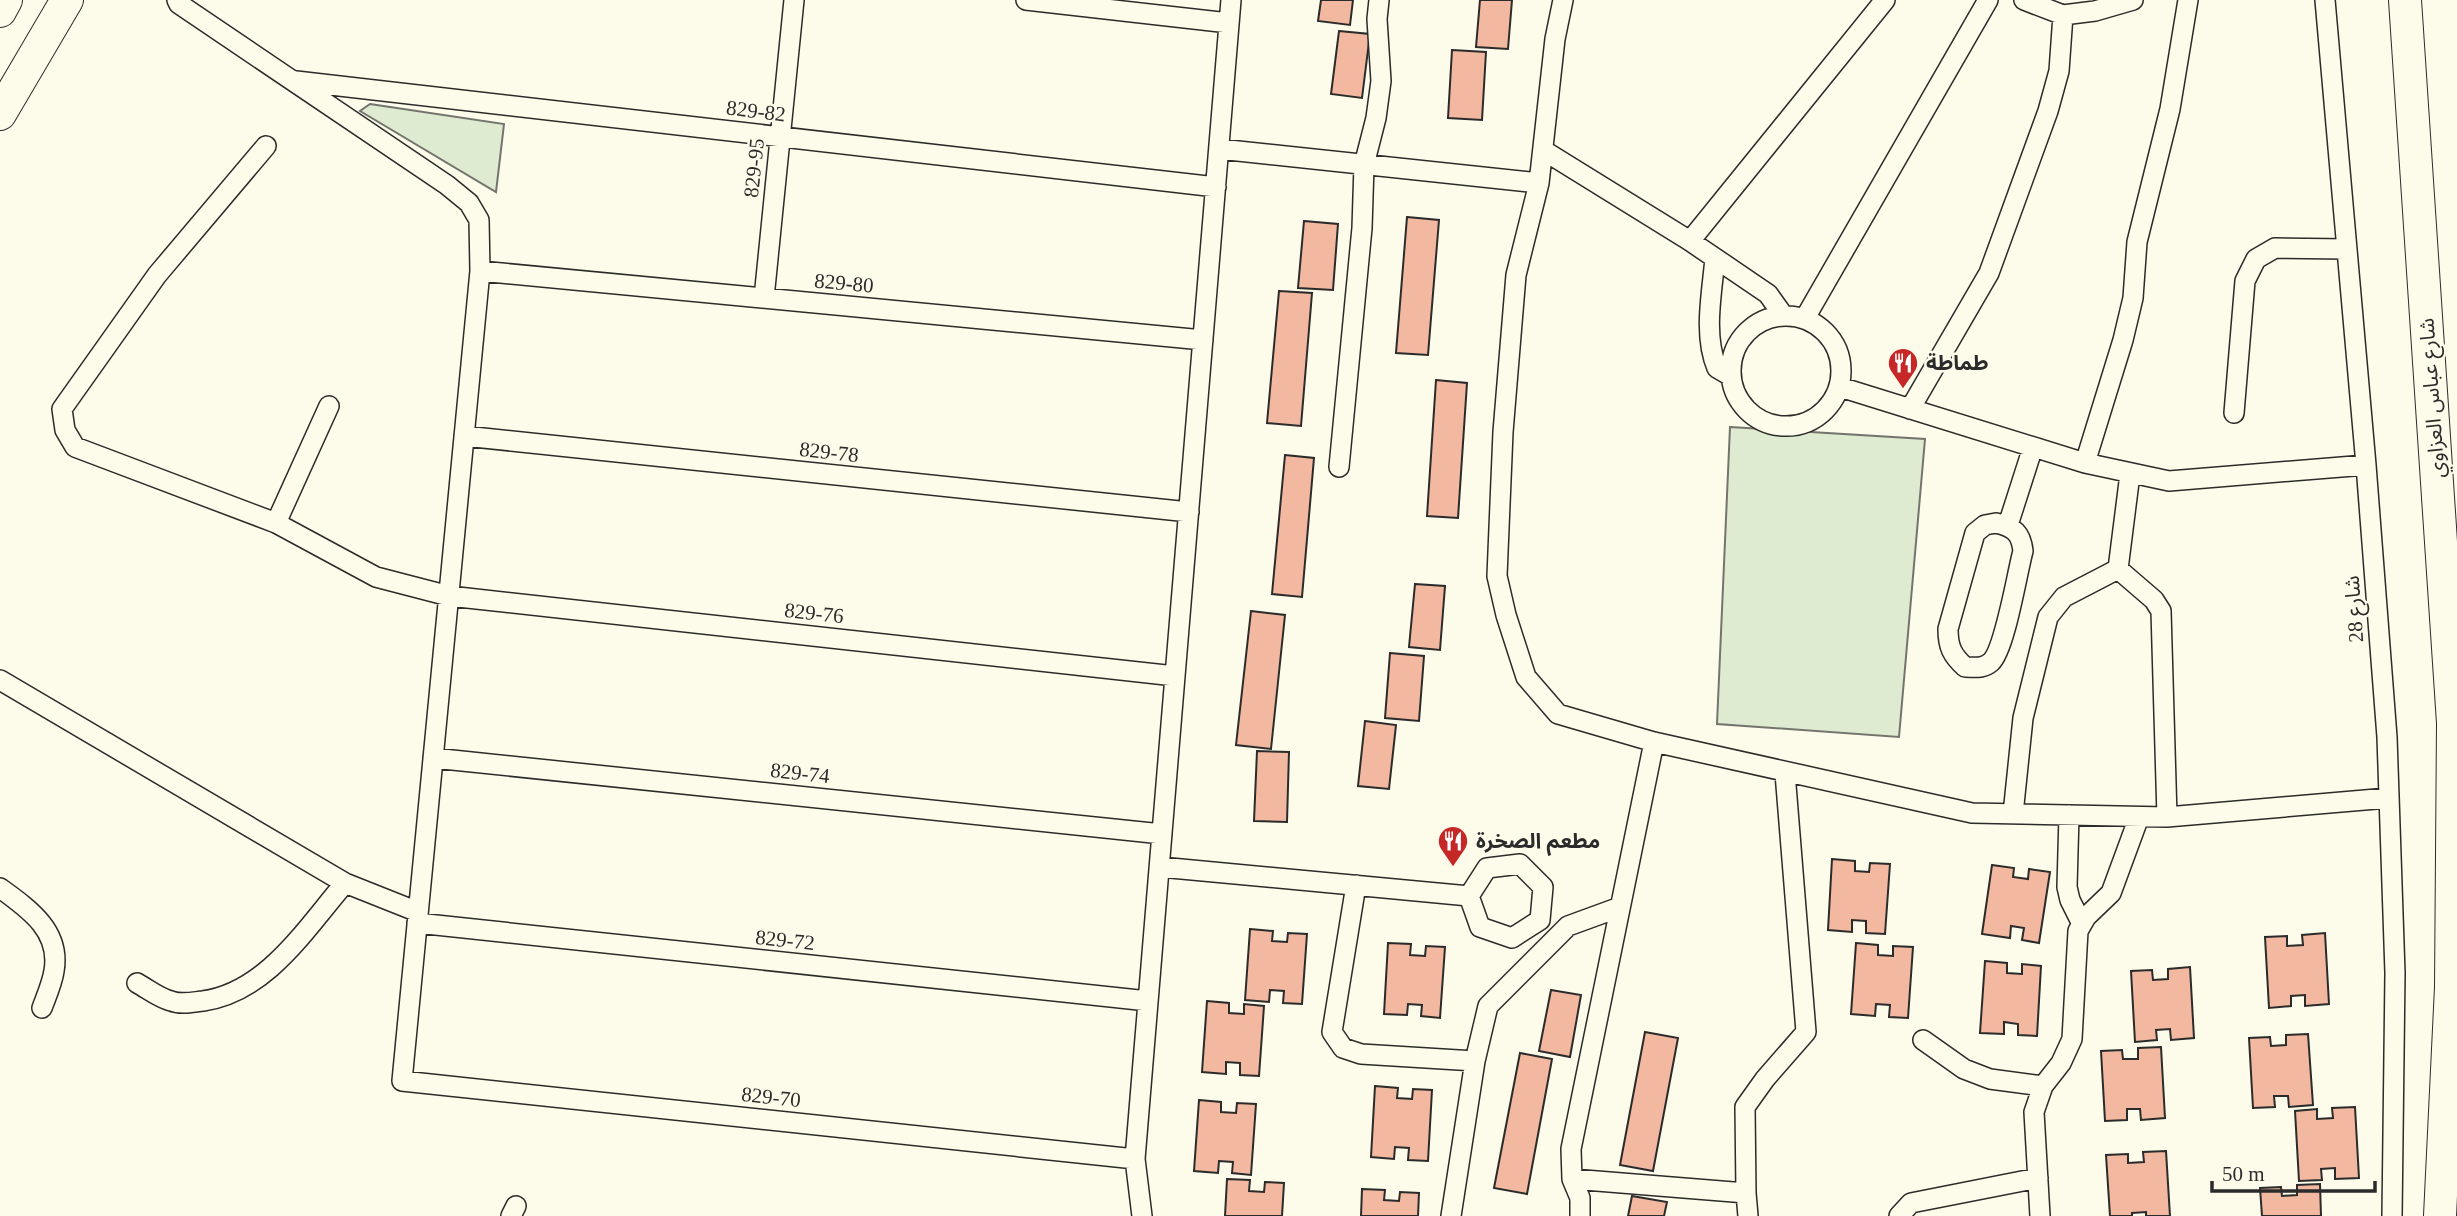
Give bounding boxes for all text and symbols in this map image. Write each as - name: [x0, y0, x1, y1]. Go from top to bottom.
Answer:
- street label: 829-82: [725, 95, 787, 127]
- street label: 829-95: [739, 137, 769, 199]
- street label: 829-80: [813, 268, 875, 298]
- street label: شارع عباس العزاوي: [2414, 317, 2453, 479]
- restaurant icon: طماطة: [1886, 346, 1920, 390]
- place label: طماطة: [1926, 351, 1988, 375]
- street label: 829-78: [798, 437, 860, 467]
- street label: شارع 28: [2340, 574, 2371, 643]
- street label: 829-76: [783, 598, 845, 628]
- street label: 829-74: [769, 758, 831, 788]
- restaurant icon: مطعم الصخرة: [1436, 824, 1470, 868]
- place label: مطعم الصخرة: [1476, 829, 1600, 856]
- street label: 829-72: [754, 925, 816, 955]
- street label: 829-70: [740, 1082, 802, 1112]
- scale bar: [2212, 1150, 2375, 1194]
- text: 50 m: [2222, 1162, 2265, 1186]

